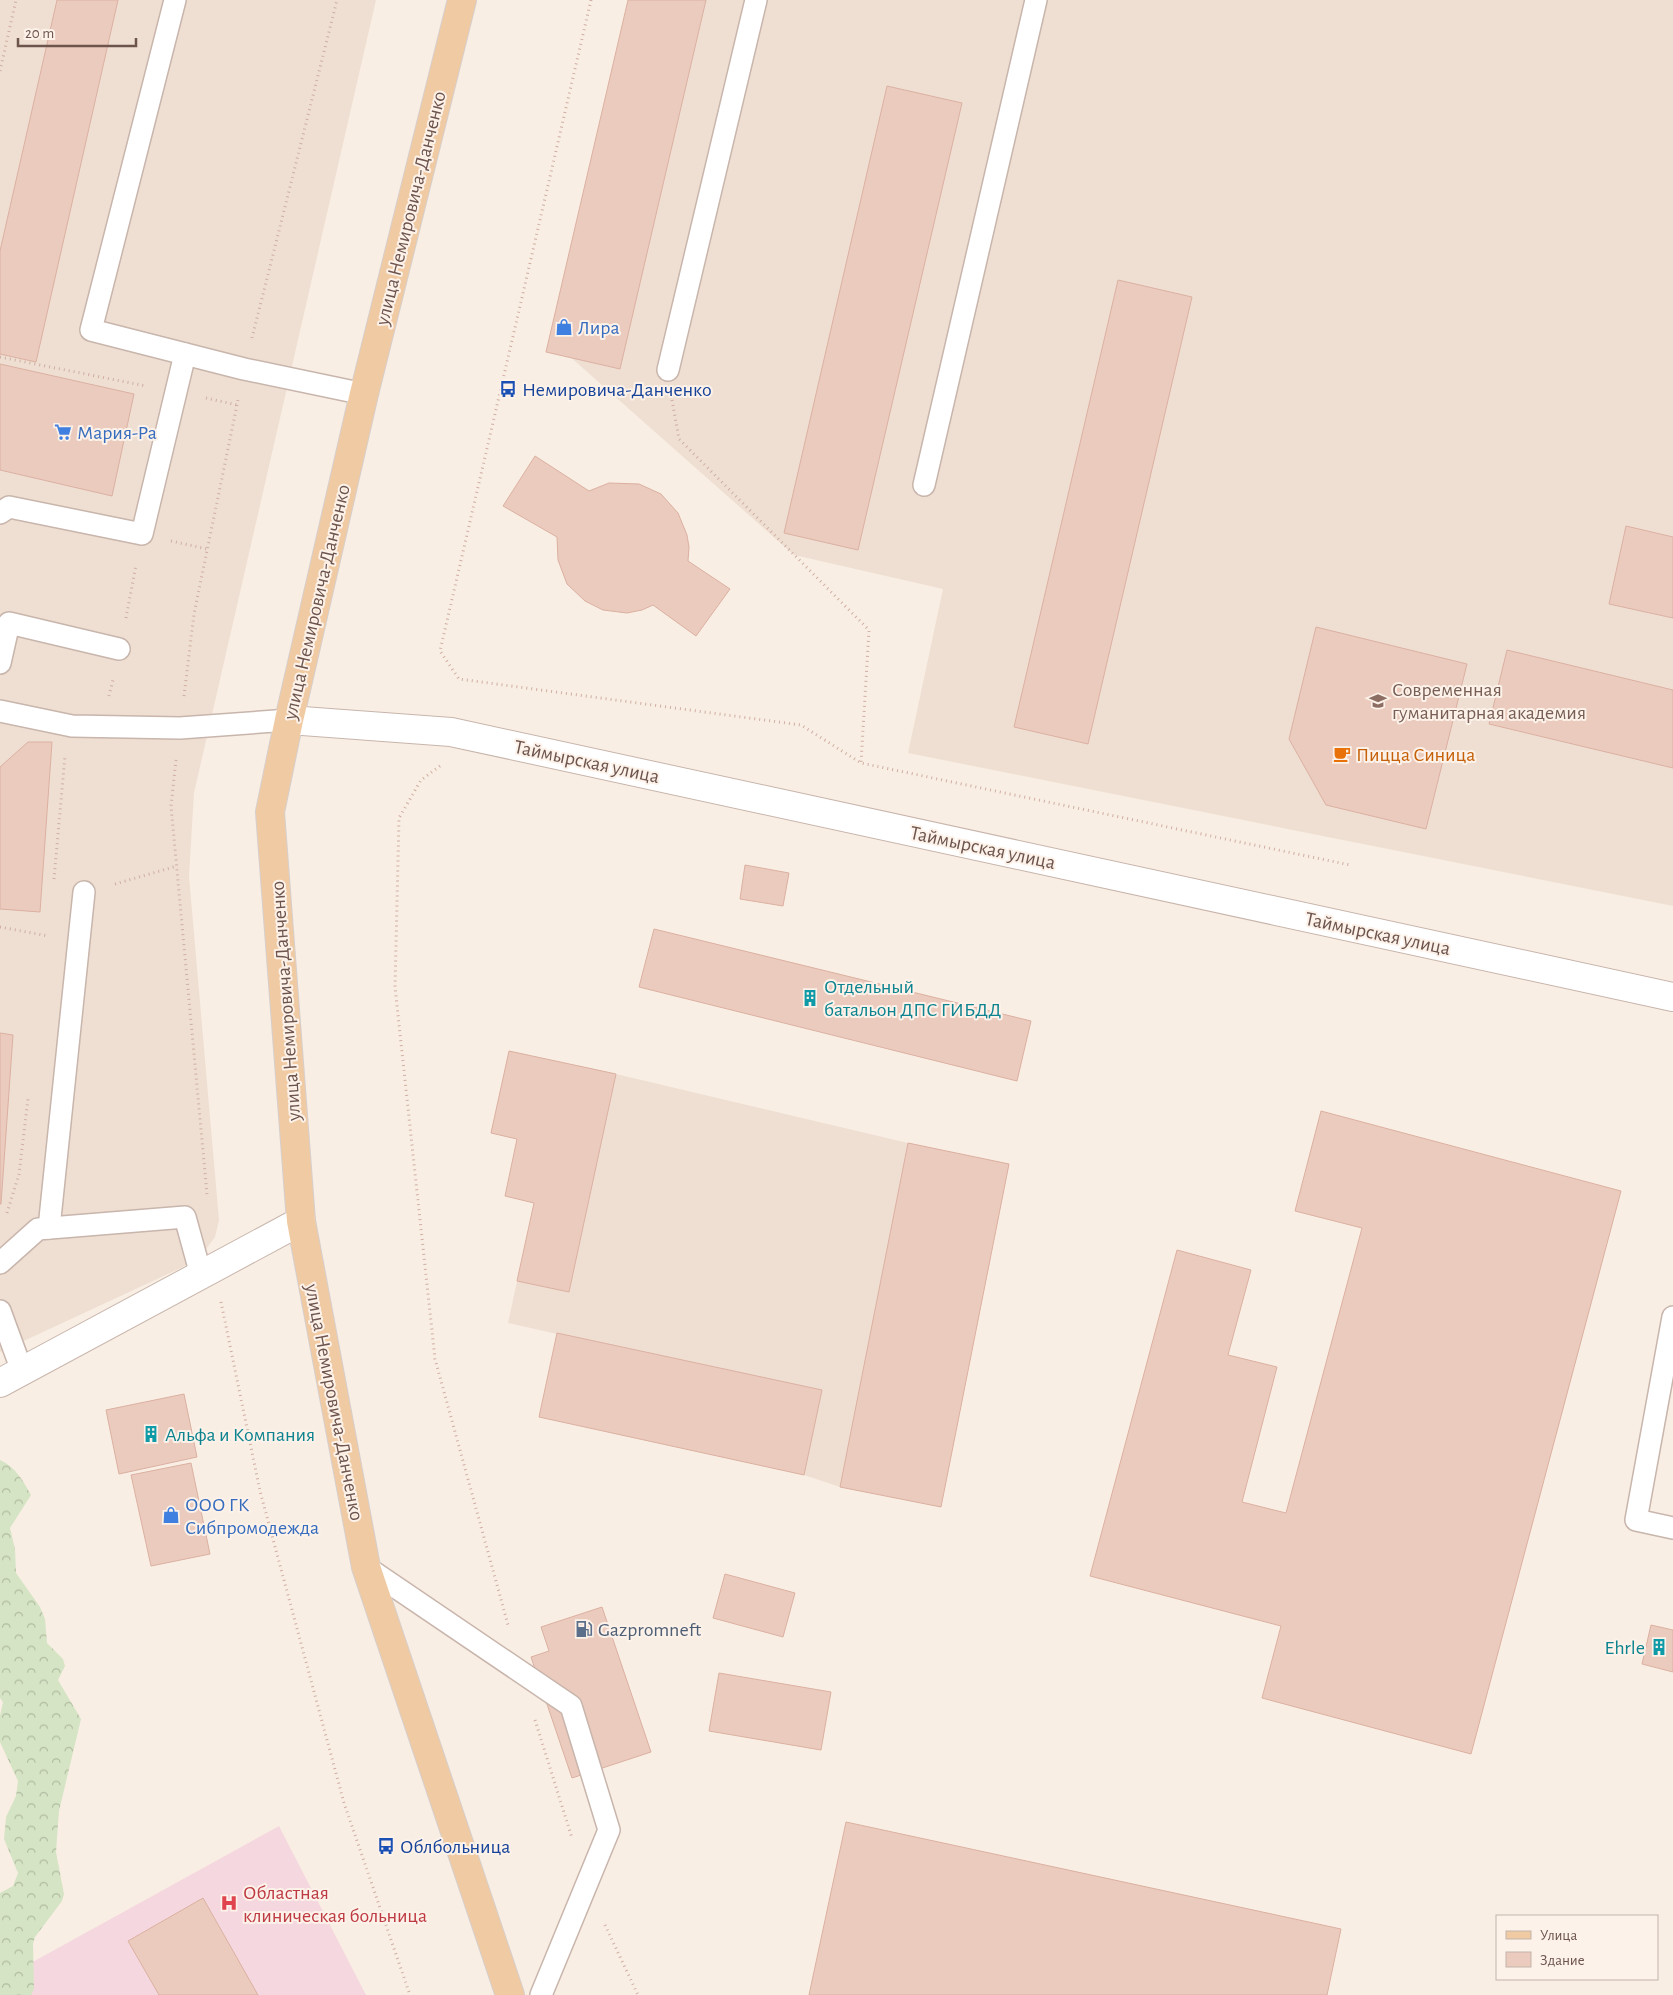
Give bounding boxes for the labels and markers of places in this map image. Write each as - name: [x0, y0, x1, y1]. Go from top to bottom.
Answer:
- shop icon: Лира: [554, 317, 574, 337]
- place label: Лира: [578, 318, 620, 338]
- bus stop icon: Немировича-Данченко: [498, 379, 518, 399]
- place label: Немировича-Данченко: [522, 380, 712, 400]
- supermarket icon: Мария-Ра: [53, 422, 73, 442]
- place label: Мария-Ра: [77, 423, 157, 443]
- place label: Современная гуманитарная академия: [1392, 680, 1586, 723]
- school or university icon: Современная гуманитарная академия: [1368, 691, 1388, 711]
- cafe icon: Пицца Синица: [1332, 744, 1352, 764]
- place label: Пицца Синица: [1356, 745, 1475, 765]
- place label: Отдельный батальон ДПС ГИБДД: [824, 977, 1002, 1020]
- building icon: Отдельный батальон ДПС ГИБДД: [800, 988, 820, 1008]
- building icon: Альфа и Компания: [141, 1424, 161, 1444]
- place label: Альфа и Компания: [165, 1425, 315, 1445]
- place label: ООО ГК Сибпромодежда: [185, 1495, 319, 1538]
- shop icon: ООО ГК Сибпромодежда: [161, 1505, 181, 1525]
- fuel station icon: Gazpromneft: [574, 1619, 594, 1639]
- place label: Gazpromneft: [598, 1620, 702, 1640]
- building icon: Ehrle: [1649, 1637, 1669, 1657]
- place label: Ehrle: [1605, 1638, 1645, 1658]
- bus stop icon: Облбольница: [376, 1836, 396, 1856]
- place label: Облбольница: [400, 1837, 510, 1857]
- place label: Областная клиническая больница: [243, 1883, 427, 1926]
- hospital icon: Областная клиническая больница: [219, 1893, 239, 1913]

